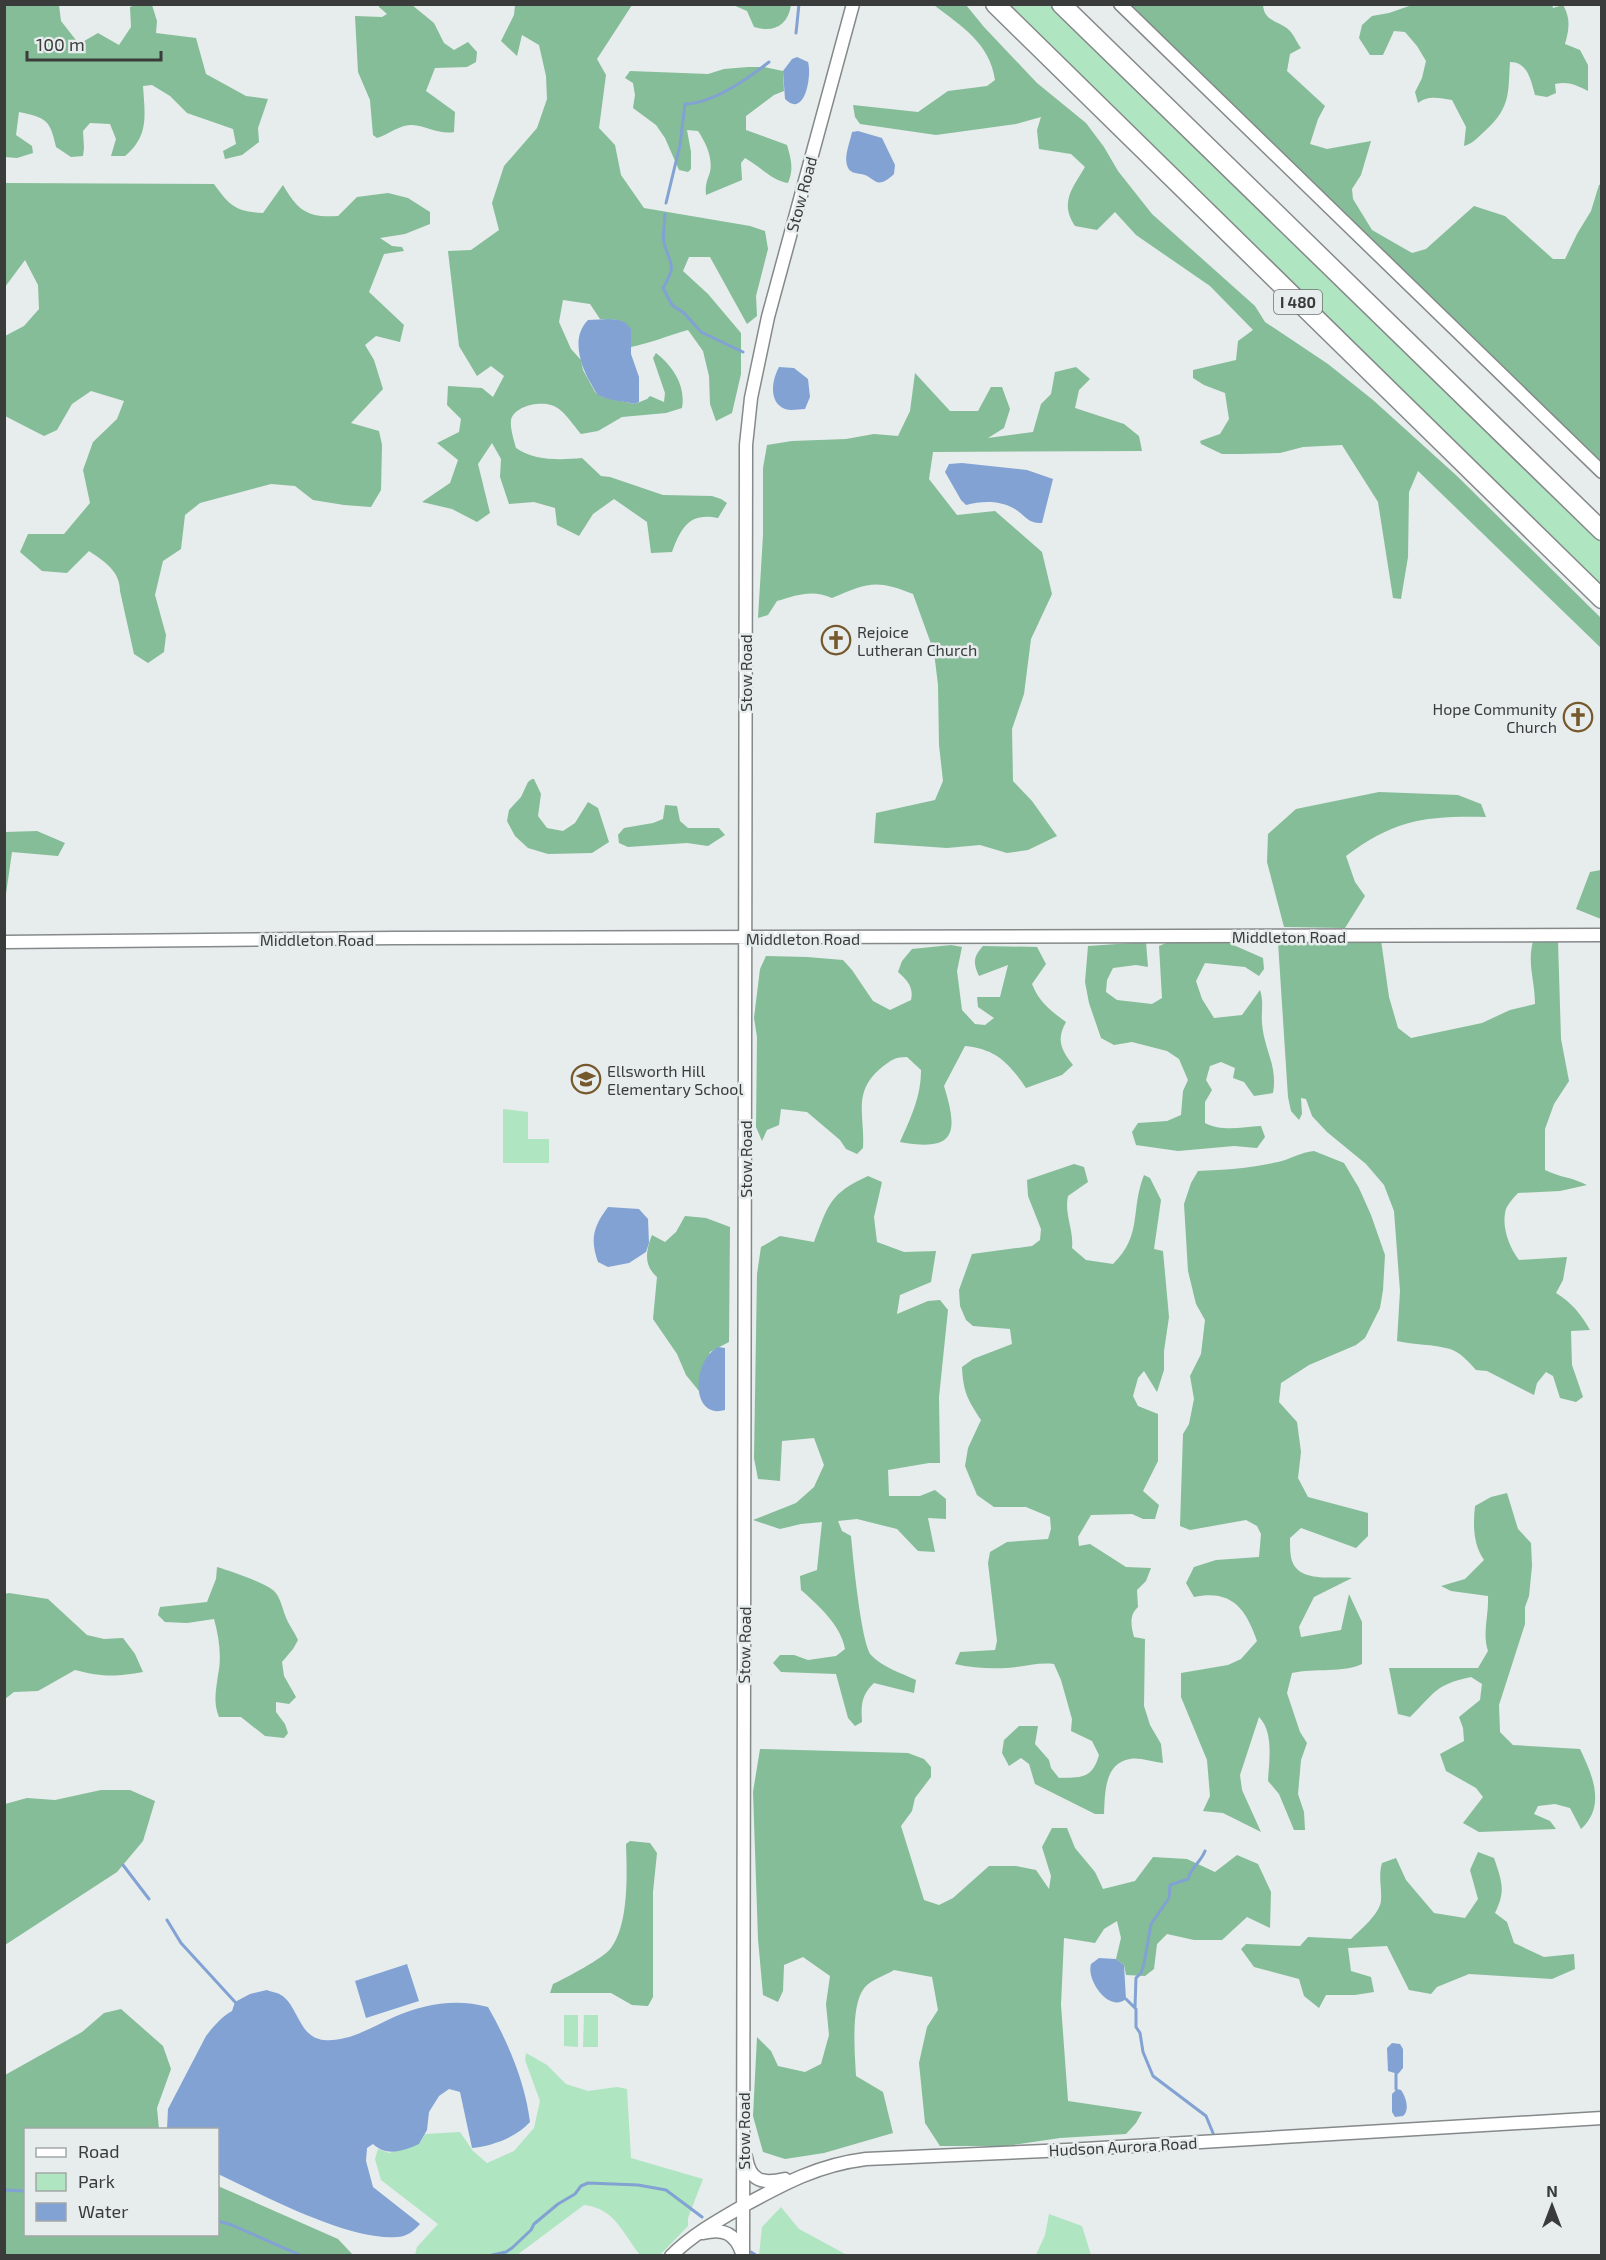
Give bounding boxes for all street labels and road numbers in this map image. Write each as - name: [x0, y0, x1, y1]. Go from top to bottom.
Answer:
- street label: Stow Road: [782, 154, 820, 234]
- road number: I 480: [1274, 290, 1322, 314]
- street label: Stow Road: [736, 634, 755, 712]
- street label: Middleton Road: [1232, 927, 1346, 946]
- street label: Middleton Road: [746, 929, 860, 948]
- street label: Middleton Road: [260, 930, 374, 949]
- street label: Stow Road: [736, 1120, 755, 1198]
- street label: Stow Road: [734, 1606, 754, 1684]
- street label: Stow Road: [734, 2092, 753, 2170]
- street label: Hudson Aurora Road: [1048, 2133, 1198, 2159]

